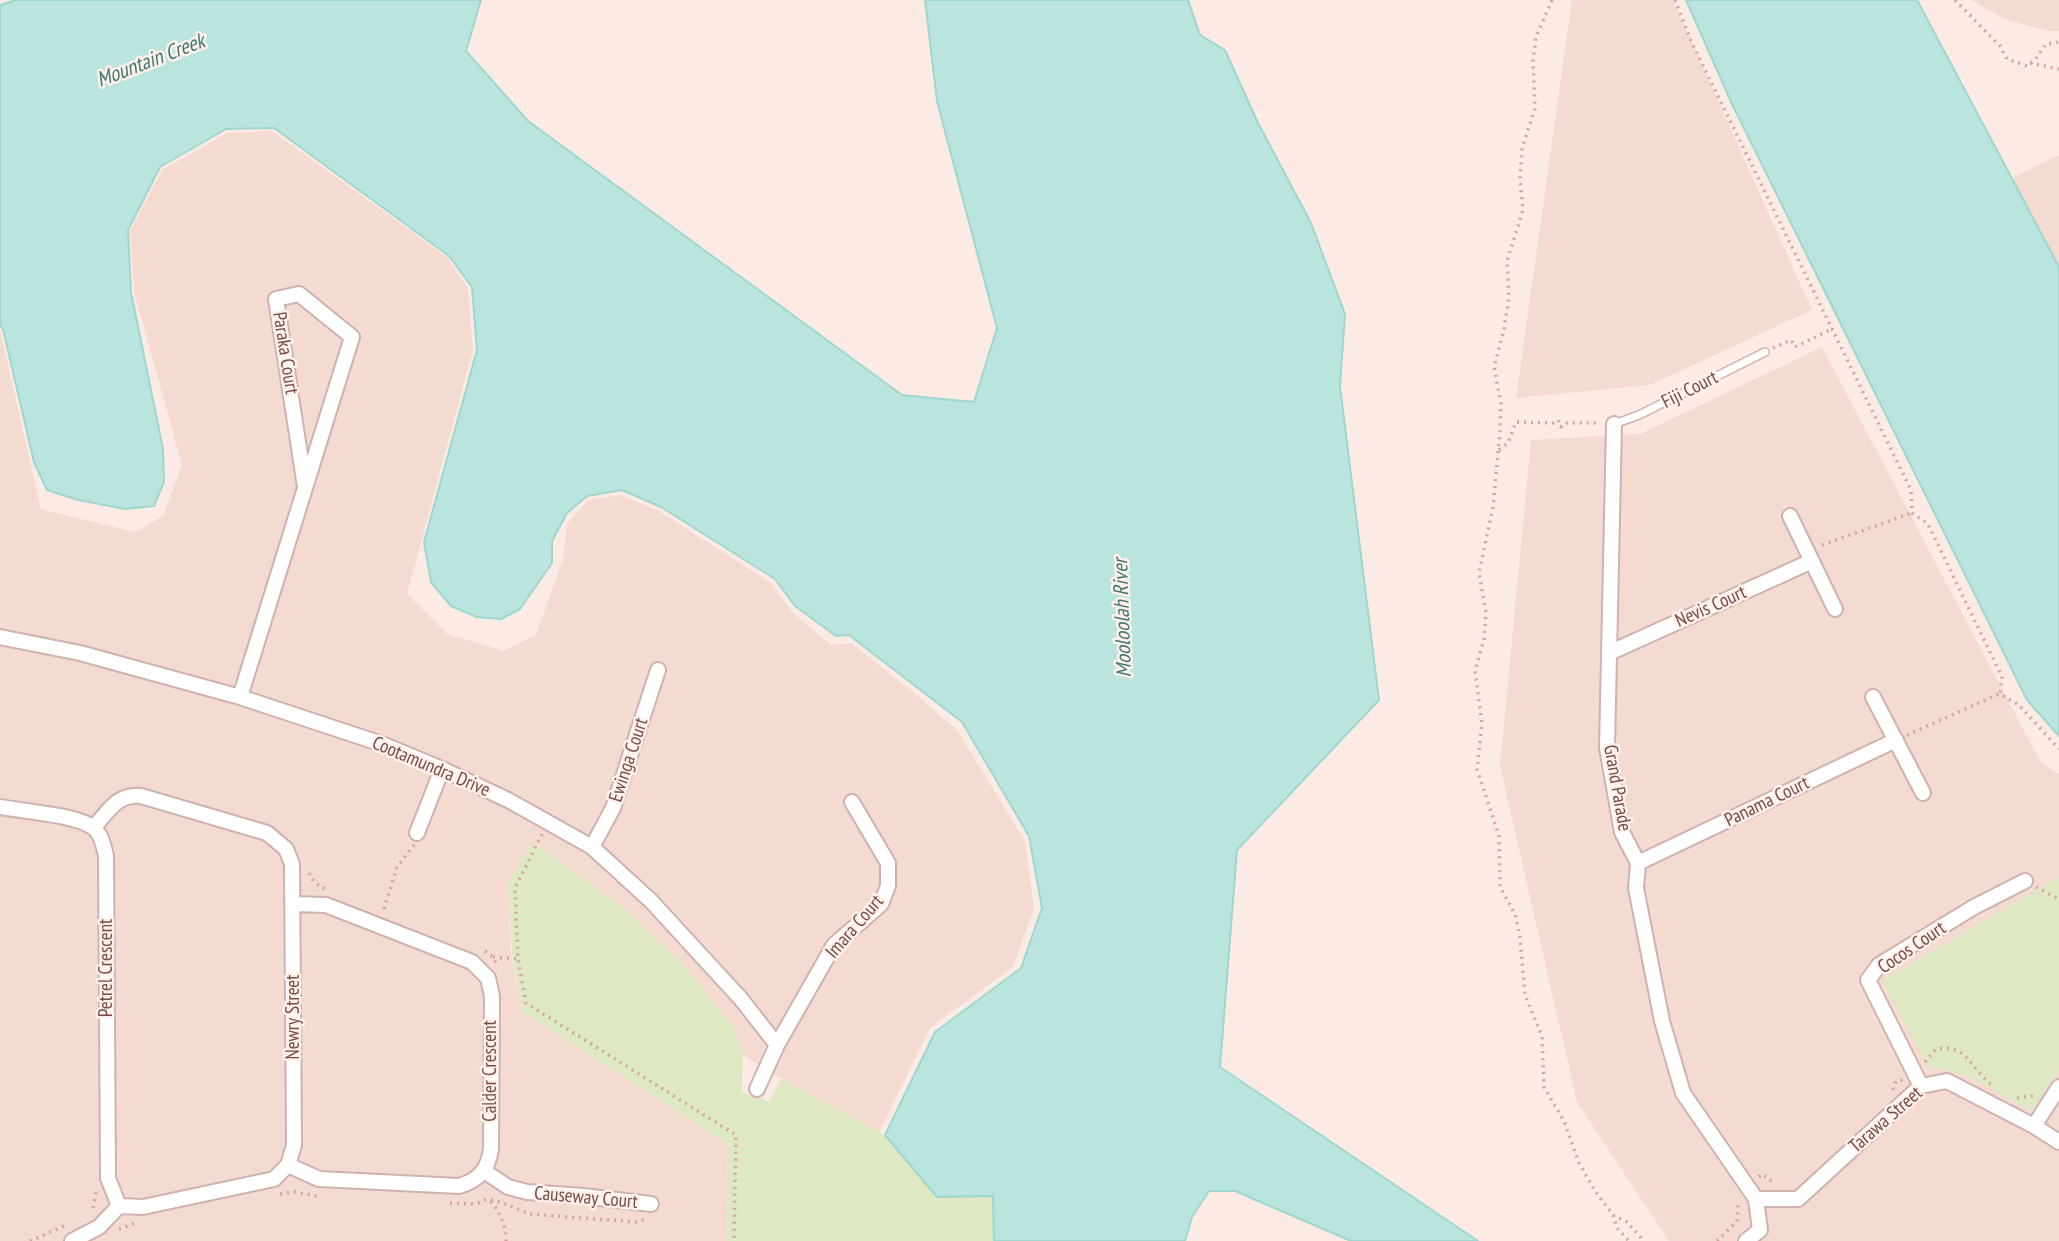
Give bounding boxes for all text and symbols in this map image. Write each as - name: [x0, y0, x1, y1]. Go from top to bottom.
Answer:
- water label: Mountain Creek: [93, 29, 209, 93]
- street label: Paraka Court: [267, 310, 303, 396]
- street label: Fiji Court: [1658, 366, 1722, 414]
- water label: Mooloolah River: [1108, 558, 1138, 678]
- street label: Nevis Court: [1672, 581, 1750, 633]
- street label: Ewinga Court: [605, 715, 653, 805]
- street label: Cootamundra Drive: [369, 732, 493, 802]
- street label: Grand Parade: [1598, 743, 1636, 833]
- street label: Panama Court: [1721, 772, 1813, 832]
- street label: Imara Court: [821, 891, 889, 963]
- street label: Cocos Court: [1874, 917, 1950, 979]
- street label: Petrel Crescent: [96, 919, 118, 1017]
- street label: Newry Street: [283, 975, 305, 1059]
- street label: Calder Crescent: [480, 1020, 502, 1122]
- street label: Tarawa Street: [1845, 1082, 1927, 1158]
- street label: Causeway Court: [533, 1182, 639, 1214]

